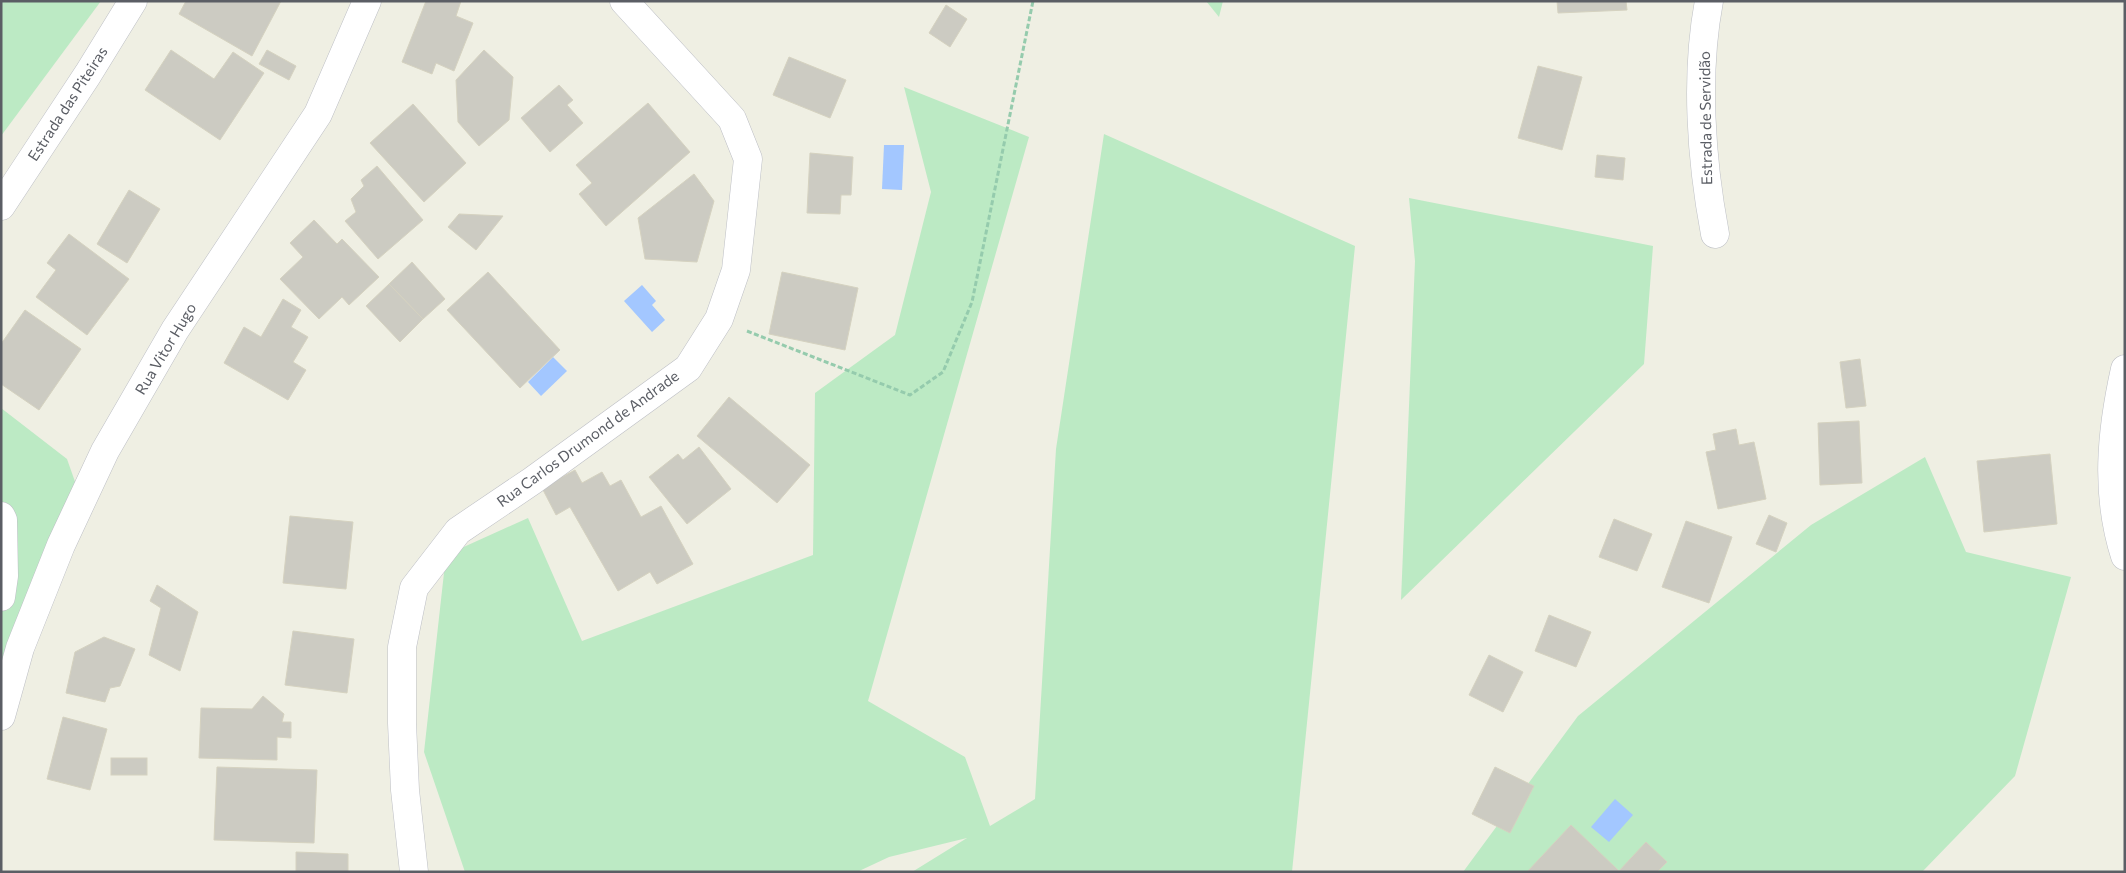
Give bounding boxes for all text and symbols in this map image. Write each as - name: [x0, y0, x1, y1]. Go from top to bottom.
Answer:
- street label: Estrada das Piteiras: [23, 43, 111, 164]
- street label: Estrada de Servidão: [1695, 51, 1715, 185]
- street label: Rua Vitor Hugo: [131, 299, 200, 398]
- street label: Rua Carlos Drumond de Andrade: [493, 366, 682, 510]

